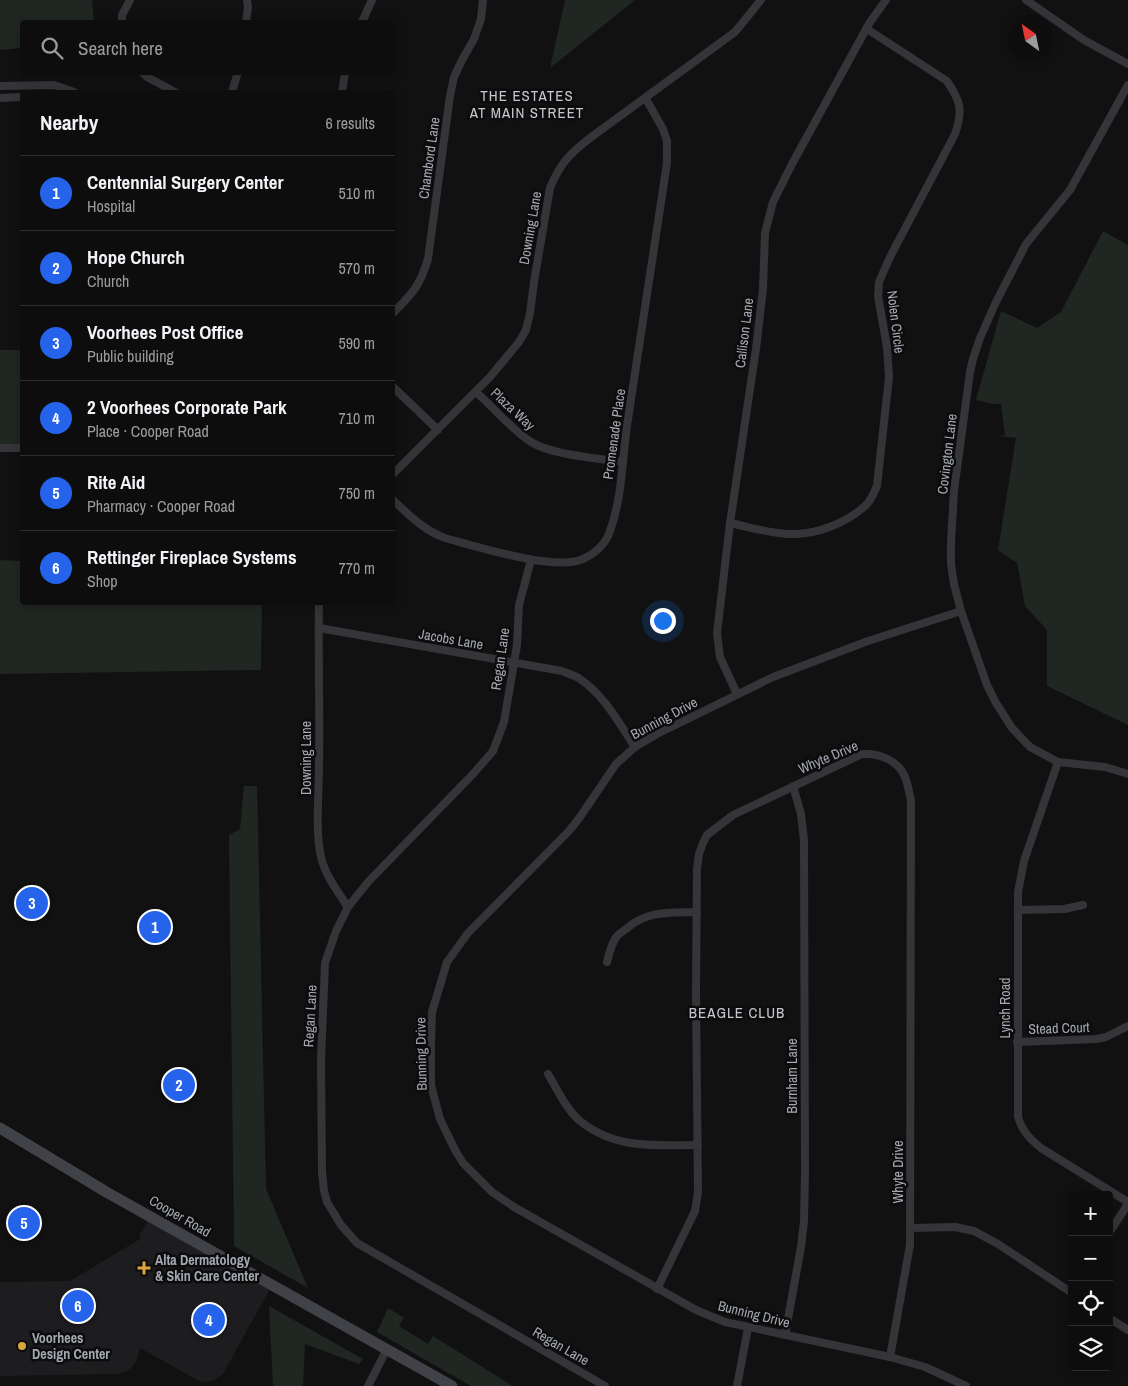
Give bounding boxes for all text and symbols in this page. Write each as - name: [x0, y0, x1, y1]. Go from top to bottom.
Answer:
- north arrow: [1008, 15, 1053, 60]
- search box: [20, 20, 395, 75]
- icon: search: [38, 34, 66, 62]
- text: Search here: [78, 35, 163, 61]
- district label: THE ESTATES AT MAIN STREET: [469, 85, 584, 123]
- text: Nearby: [40, 108, 98, 137]
- text: 6 results: [325, 112, 375, 134]
- street label: Chambord Lane: [414, 116, 444, 200]
- text: Centennial Surgery Center: [87, 169, 284, 195]
- text: 1: [52, 182, 60, 204]
- text: 510 m: [339, 182, 375, 204]
- street label: Downing Lane: [515, 190, 545, 266]
- text: Hospital: [87, 195, 135, 217]
- text: Hope Church: [87, 244, 185, 270]
- text: 2: [52, 257, 60, 279]
- text: 570 m: [339, 257, 375, 279]
- text: Church: [87, 270, 129, 292]
- street label: Nolen Circle: [883, 290, 909, 354]
- street label: Callison Lane: [731, 297, 757, 369]
- text: Voorhees Post Office: [87, 319, 243, 345]
- text: 3: [52, 332, 60, 354]
- text: 590 m: [339, 332, 375, 354]
- text: Public building: [87, 345, 174, 367]
- street label: Plaza Way: [487, 384, 539, 434]
- street label: Promenade Place: [599, 388, 629, 480]
- text: 2 Voorhees Corporate Park: [87, 394, 287, 420]
- text: 4: [52, 407, 60, 429]
- text: 710 m: [339, 407, 375, 429]
- street label: Covington Lane: [933, 413, 961, 495]
- text: Place · Cooper Road: [87, 420, 209, 442]
- text: Rite Aid: [87, 469, 145, 495]
- text: 5: [52, 482, 60, 504]
- text: 750 m: [339, 482, 375, 504]
- text: Pharmacy · Cooper Road: [87, 495, 235, 517]
- text: Rettinger Fireplace Systems: [87, 544, 297, 570]
- text: 6: [52, 557, 60, 579]
- text: 770 m: [339, 557, 375, 579]
- text: Shop: [87, 570, 118, 592]
- your location: [650, 608, 676, 634]
- street label: Jacobs Lane: [417, 624, 485, 654]
- street label: Regan Lane: [487, 627, 513, 691]
- street label: Bunning Drive: [627, 693, 701, 743]
- street label: Downing Lane: [297, 721, 315, 795]
- street label: Whyte Drive: [795, 736, 861, 778]
- pin: 3: [16, 884, 48, 922]
- pin: 1: [139, 908, 171, 946]
- street label: Lynch Road: [996, 978, 1014, 1038]
- street label: Regan Lane: [299, 984, 321, 1048]
- district label: BEAGLE CLUB: [689, 1002, 785, 1023]
- street label: Bunning Drive: [411, 1017, 431, 1091]
- street label: Stead Court: [1028, 1018, 1090, 1038]
- street label: Burnham Lane: [783, 1038, 801, 1114]
- pin: 2: [163, 1066, 195, 1104]
- street label: Whyte Drive: [889, 1140, 907, 1204]
- street label: Cooper Road: [146, 1191, 214, 1241]
- map controls: [1068, 1191, 1113, 1371]
- button: +: [1068, 1191, 1113, 1236]
- pin: 5: [8, 1204, 40, 1242]
- button: −: [1068, 1236, 1113, 1281]
- place label: Alta Dermatology & Skin Care Center: [155, 1251, 260, 1285]
- marker: Alta Dermatology & Skin Care Center: [137, 1261, 151, 1275]
- button: locate: [1068, 1281, 1113, 1326]
- pin: 6: [62, 1287, 94, 1325]
- street label: Bunning Drive: [716, 1296, 792, 1332]
- pin: 4: [193, 1301, 225, 1339]
- street label: Regan Lane: [529, 1323, 593, 1369]
- button: layers: [1068, 1326, 1113, 1371]
- place label: Voorhees Design Center: [32, 1329, 110, 1363]
- marker: Voorhees Design Center: [16, 1340, 28, 1352]

